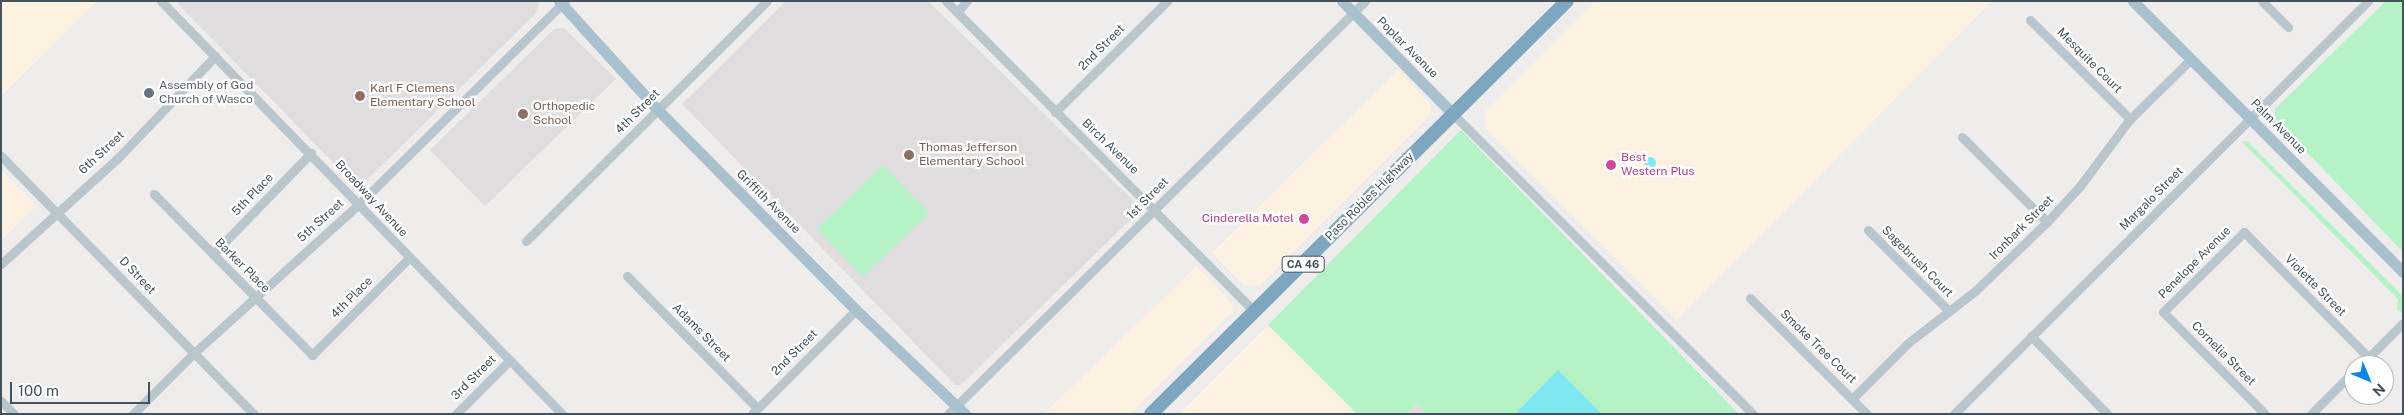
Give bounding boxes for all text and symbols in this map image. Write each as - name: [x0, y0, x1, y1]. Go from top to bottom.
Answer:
- street label: Poplar Avenue: [1373, 14, 1441, 82]
- street label: 2nd Street: [1076, 22, 1128, 74]
- street label: Mesquite Court: [2054, 26, 2124, 96]
- place label: Assembly of God Church of Wasco: [159, 79, 253, 107]
- place label: Karl F Clemens Elementary School: [370, 82, 475, 110]
- marker: Assembly of God Church of Wasco: [143, 87, 155, 99]
- street label: 4th Street: [613, 87, 663, 137]
- marker: Karl F Clemens Elementary School: [354, 90, 366, 102]
- street label: Palm Avenue: [2247, 96, 2309, 158]
- place label: Orthopedic School: [533, 100, 595, 128]
- marker: Orthopedic School: [517, 108, 529, 120]
- street label: Birch Avenue: [1079, 116, 1141, 178]
- street label: 6th Street: [76, 128, 128, 178]
- place label: Thomas Jefferson Elementary School: [919, 141, 1024, 169]
- marker: Thomas Jefferson Elementary School: [903, 149, 915, 161]
- street label: Paso Robles Highway: [1323, 150, 1417, 244]
- place label: Best Western Plus: [1621, 151, 1695, 179]
- street label: Broadway Avenue: [332, 158, 410, 240]
- marker: Best Western Plus: [1605, 159, 1617, 171]
- street label: Margalo Street: [2117, 164, 2187, 234]
- street label: Griffith Avenue: [733, 167, 803, 237]
- street label: 5th Place: [229, 171, 277, 219]
- street label: 1st Street: [1124, 175, 1172, 223]
- street label: Ironbark Street: [1987, 193, 2057, 263]
- street label: 5th Street: [295, 196, 347, 246]
- place label: Cinderella Motel: [1202, 212, 1294, 226]
- marker: Cinderella Motel: [1298, 213, 1310, 225]
- street label: Sagebrush Court: [1878, 223, 1956, 301]
- street label: Penelope Avenue: [2156, 224, 2234, 302]
- street label: Barker Place: [212, 236, 272, 296]
- street label: Violette Street: [2281, 252, 2349, 320]
- street label: D Street: [116, 254, 158, 298]
- road number: CA 46: [1280, 255, 1326, 272]
- street label: 4th Place: [328, 274, 376, 322]
- street label: Adams Street: [669, 301, 733, 365]
- street label: Smoke Tree Court: [1777, 307, 1859, 387]
- street label: Cornelia Street: [2188, 319, 2258, 389]
- street label: 2nd Street: [769, 327, 821, 379]
- street label: 3rd Street: [449, 353, 499, 403]
- north arrow: [2344, 355, 2394, 405]
- scale bar: [12, 372, 152, 404]
- text: N: [2369, 380, 2388, 399]
- text: 100 m: [18, 382, 59, 399]

